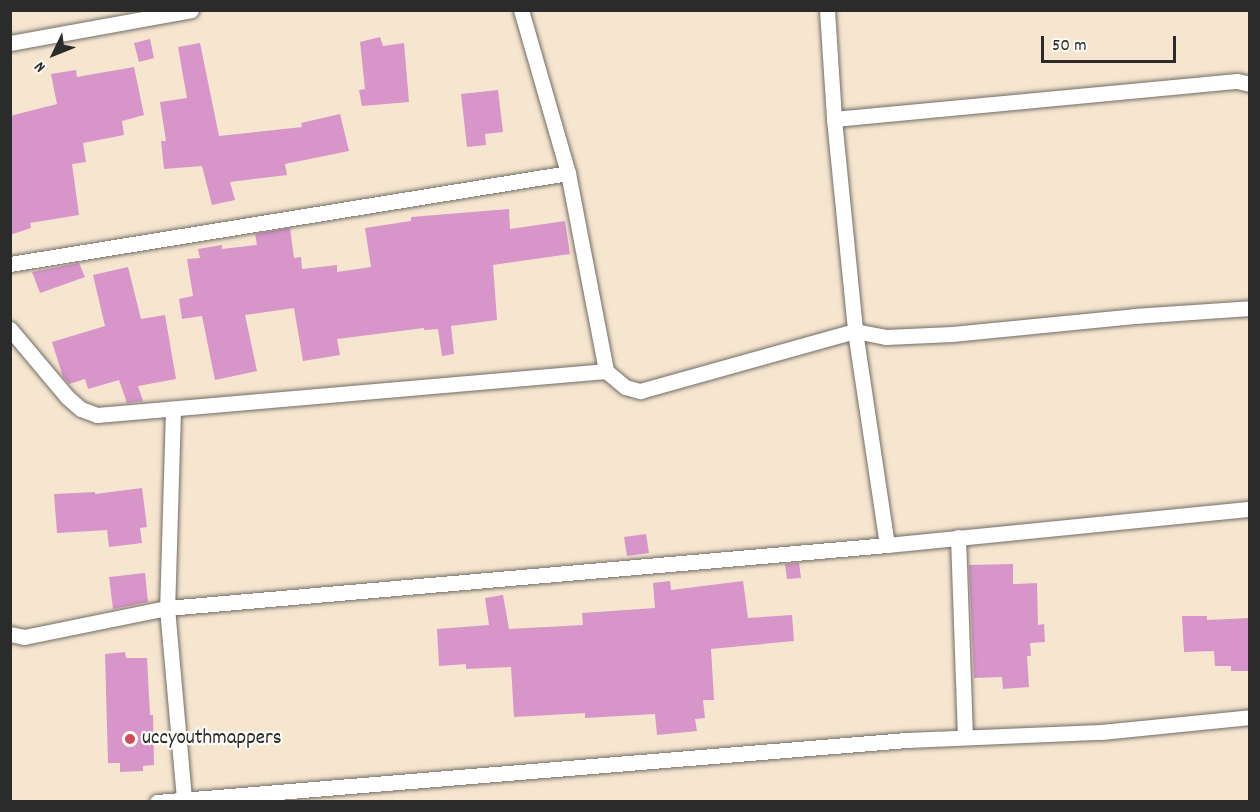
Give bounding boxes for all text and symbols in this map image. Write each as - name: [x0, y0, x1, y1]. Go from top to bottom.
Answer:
- north arrow: [24, 24, 84, 84]
- scale bar: [1044, 24, 1179, 62]
- text: 50 m: [1052, 34, 1087, 59]
- text: N: [29, 56, 52, 77]
- place label: uccyouthmappers: [142, 726, 282, 752]
- marker: uccyouthmappers: [123, 732, 137, 746]

